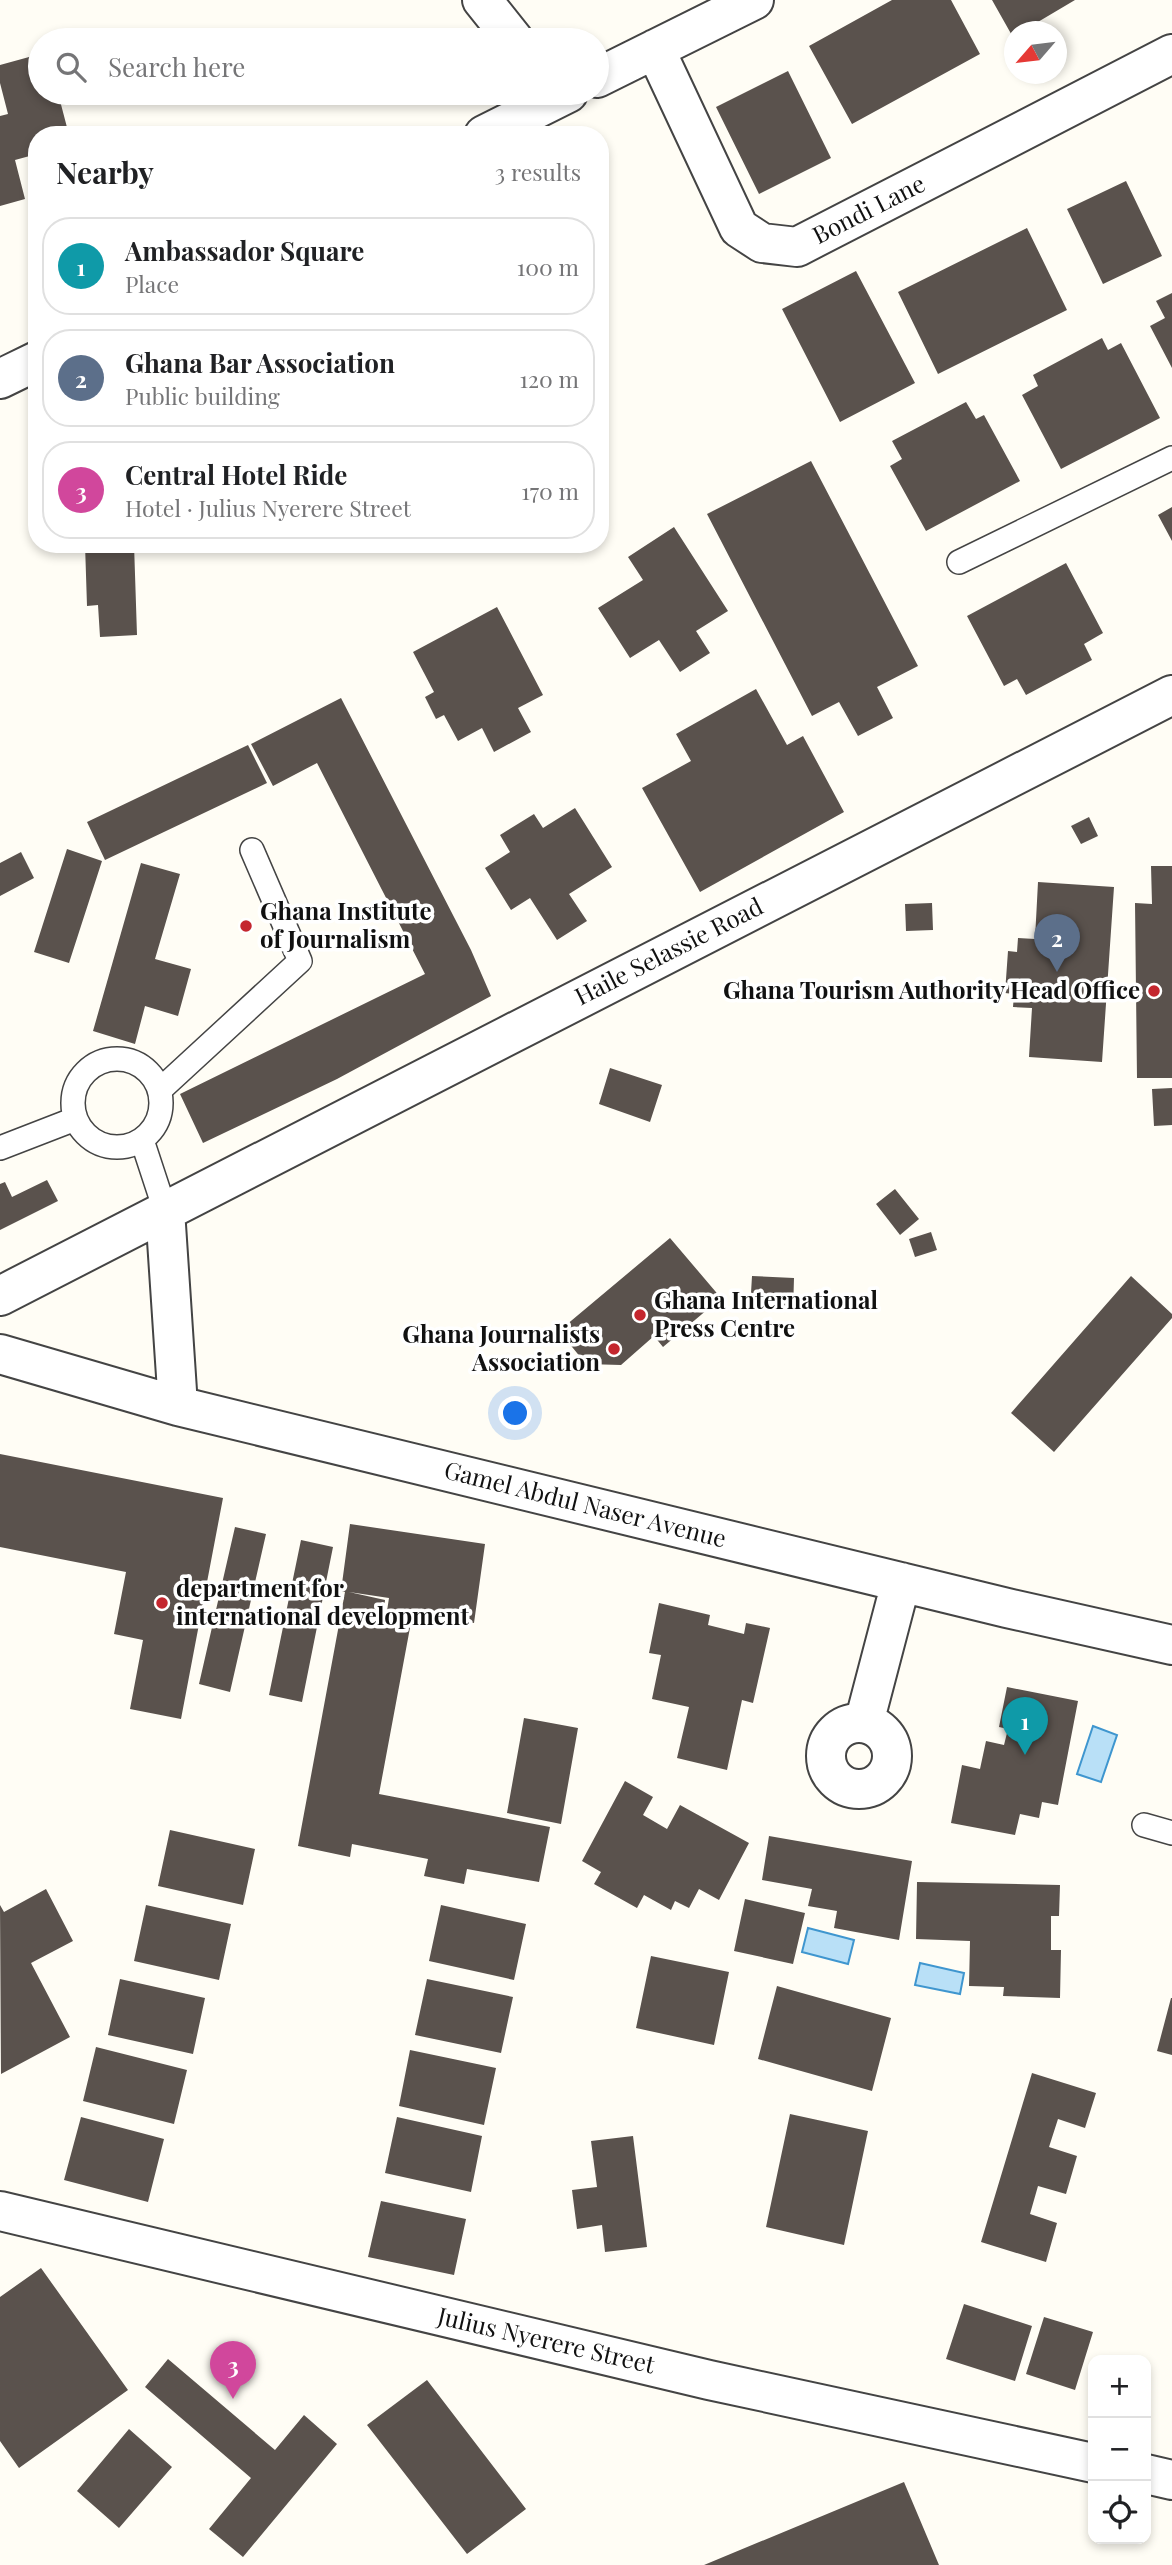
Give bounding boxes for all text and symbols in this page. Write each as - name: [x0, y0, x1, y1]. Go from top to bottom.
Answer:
- north arrow: [1004, 21, 1067, 84]
- search box: [28, 28, 609, 105]
- icon: search: [52, 48, 90, 86]
- text: Search here: [108, 49, 245, 84]
- text: Nearby: [56, 152, 154, 192]
- text: 3 results: [495, 156, 581, 187]
- street label: Bondi Lane: [807, 166, 930, 250]
- text: Ambassador Square: [125, 233, 364, 268]
- text: 1: [77, 251, 85, 282]
- text: 100 m: [517, 251, 579, 282]
- text: Place: [125, 268, 179, 299]
- text: Ghana Bar Association: [125, 345, 395, 380]
- text: 2: [75, 363, 87, 394]
- text: 120 m: [520, 363, 579, 394]
- text: Public building: [125, 380, 280, 411]
- text: Central Hotel Ride: [125, 457, 347, 492]
- text: 3: [75, 475, 87, 506]
- text: 170 m: [521, 475, 579, 506]
- text: Hotel · Julius Nyerere Street: [125, 492, 411, 523]
- street label: Haile Selassie Road: [569, 889, 768, 1011]
- place label: Ghana Institute of Journalism: [260, 894, 432, 954]
- pin: 2: [1034, 914, 1080, 972]
- marker: Ghana Institute of Journalism: [238, 918, 254, 934]
- place label: Ghana Tourism Authority Head Office: [723, 973, 1140, 1005]
- marker: Ghana Tourism Authority Head Office: [1146, 983, 1162, 999]
- place label: Ghana International Press Centre: [654, 1283, 878, 1343]
- marker: Ghana International Press Centre: [632, 1307, 648, 1323]
- place label: Ghana Journalists Association: [402, 1317, 600, 1377]
- marker: Ghana Journalists Association: [606, 1341, 622, 1357]
- your location: [498, 1396, 532, 1430]
- street label: Gamel Abdul Naser Avenue: [441, 1453, 730, 1554]
- place label: department for international development: [176, 1571, 470, 1631]
- marker: department for international development: [154, 1595, 170, 1611]
- pin: 1: [1002, 1697, 1048, 1755]
- street label: Julius Nyerere Street: [434, 2298, 659, 2380]
- pin: 3: [210, 2341, 256, 2399]
- map controls: [1088, 2355, 1151, 2544]
- button: +: [1088, 2355, 1151, 2418]
- button: −: [1088, 2418, 1151, 2481]
- button: locate: [1088, 2481, 1151, 2544]

